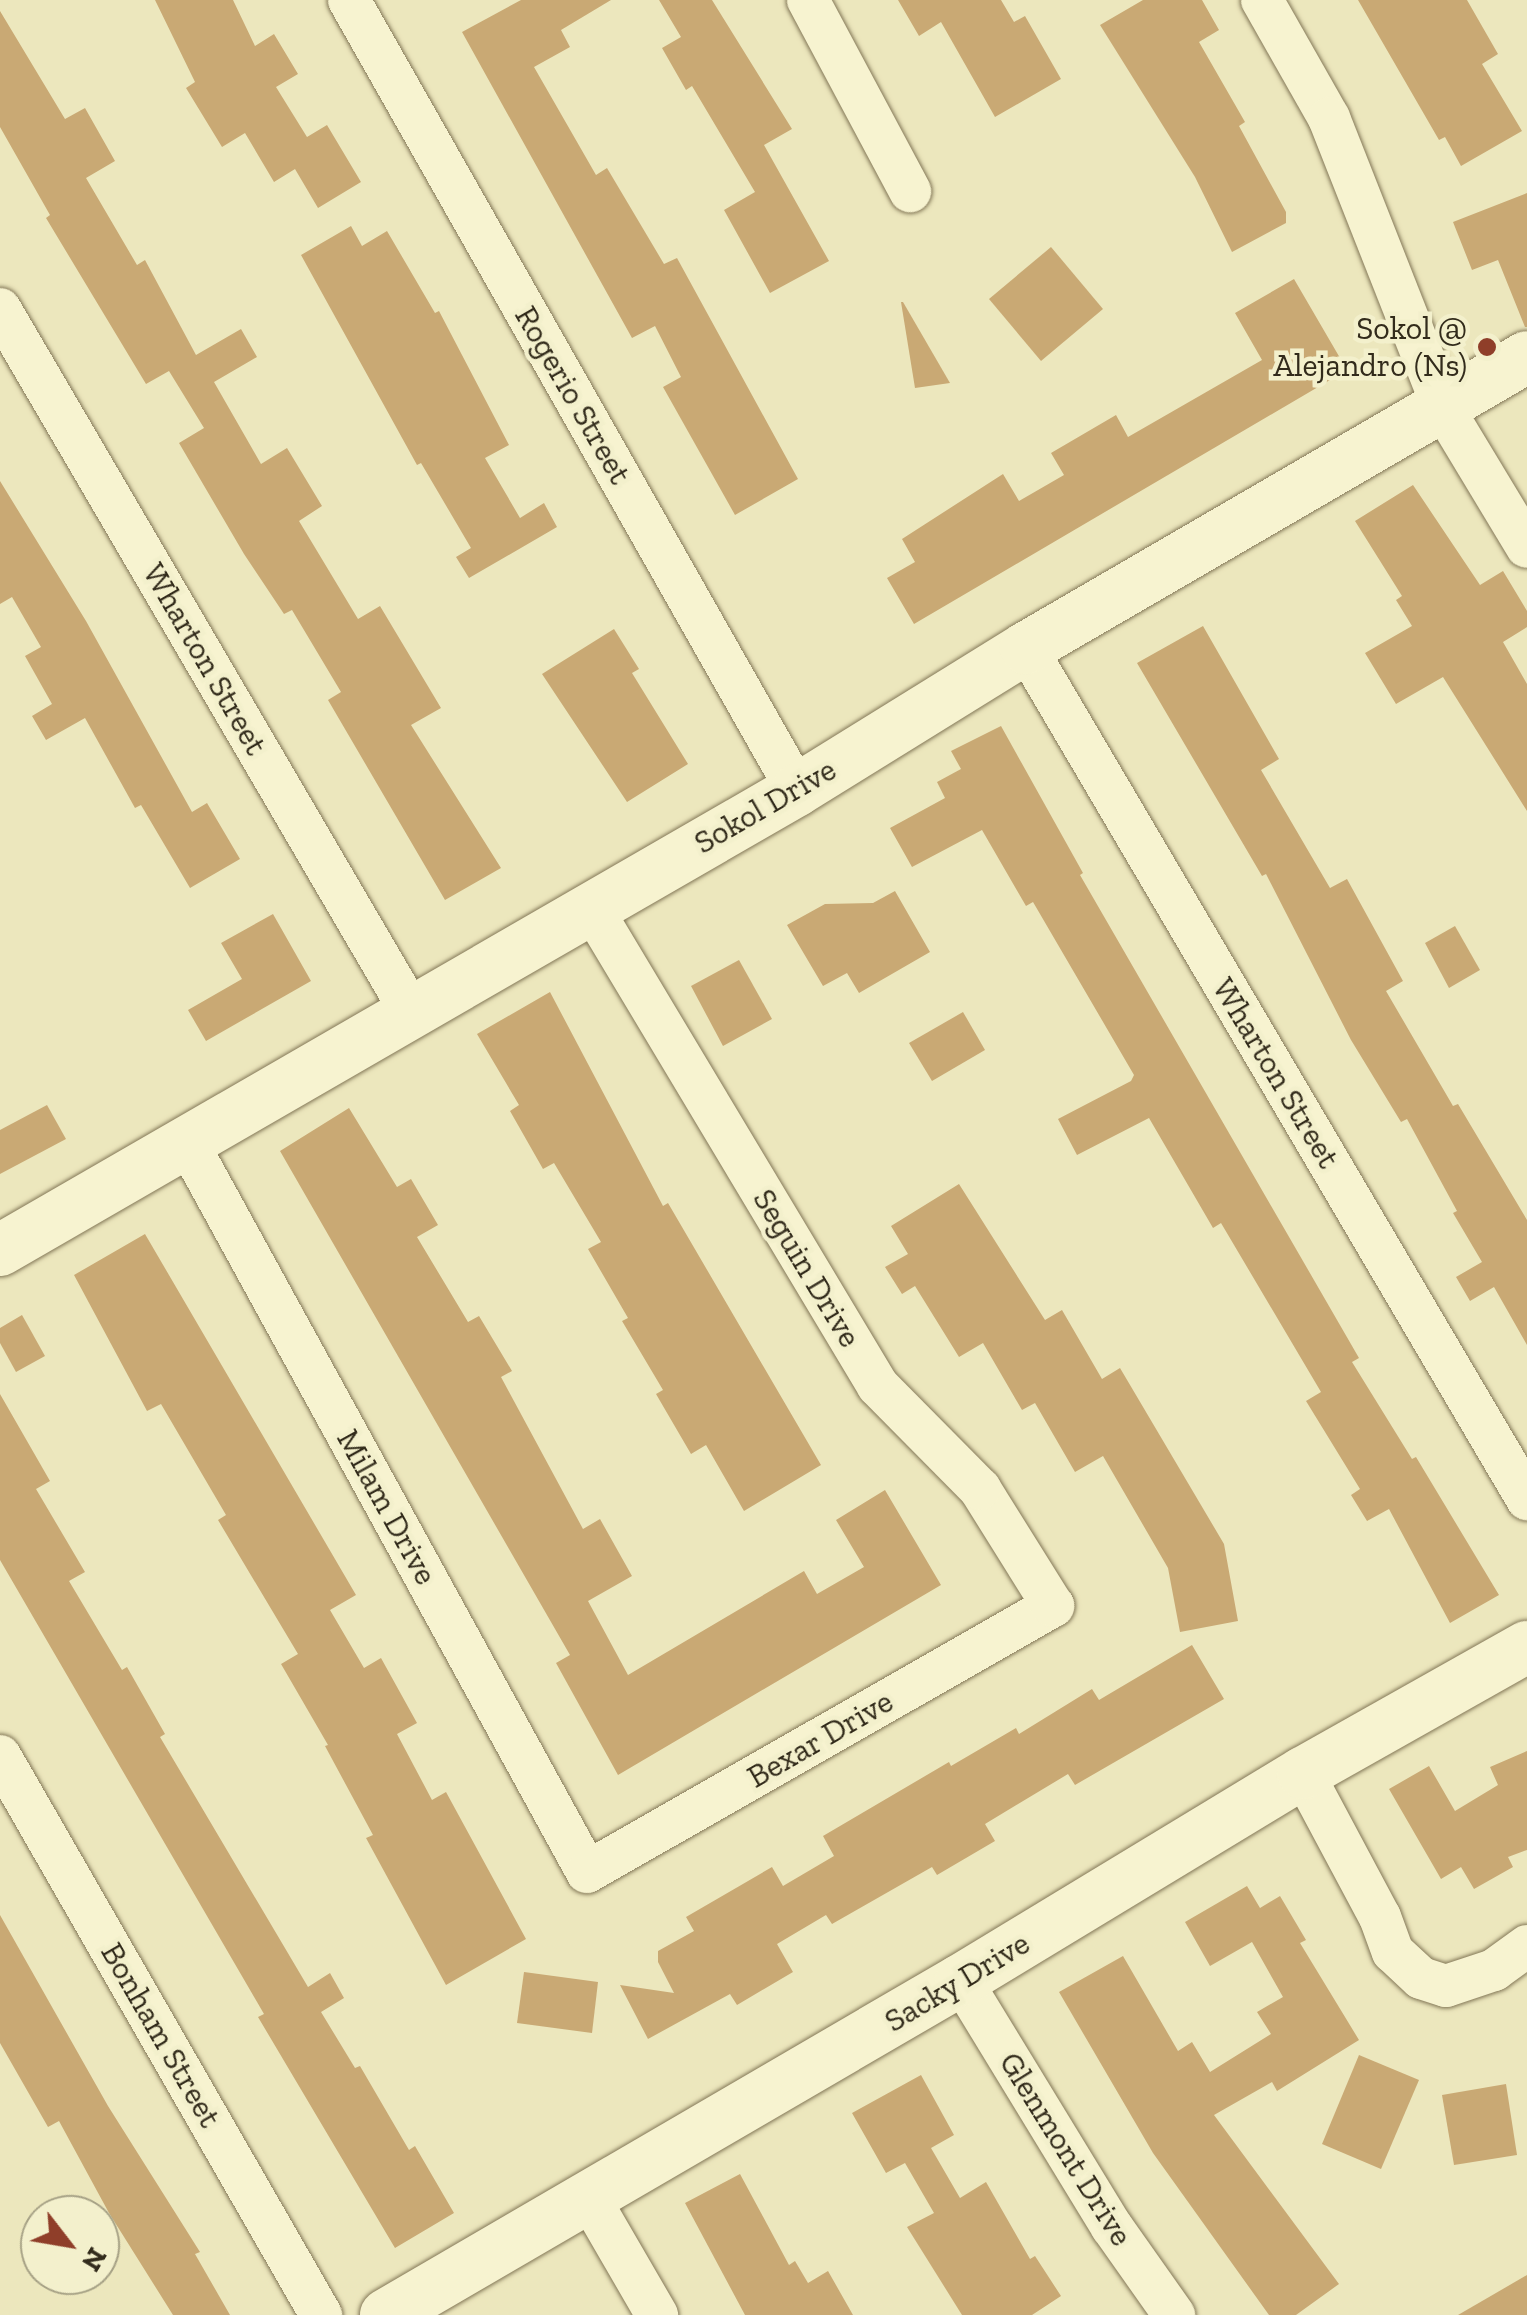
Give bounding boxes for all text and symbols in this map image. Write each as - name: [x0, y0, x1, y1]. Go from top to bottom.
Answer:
- street label: Rogerio Street: [507, 299, 639, 491]
- place label: Sokol @ Alejandro (Ns): [1273, 310, 1467, 385]
- marker: Sokol @ Alejandro (Ns): [1476, 336, 1498, 358]
- street label: Wharton Street: [135, 556, 275, 762]
- street label: Sokol Drive: [687, 750, 843, 862]
- street label: Wharton Street: [1204, 971, 1348, 1175]
- street label: Seguin Drive: [745, 1182, 869, 1354]
- street label: Milam Drive: [329, 1423, 445, 1591]
- street label: Bexar Drive: [740, 1682, 900, 1796]
- street label: Sacky Drive: [877, 1924, 1037, 2040]
- street label: Bonham Street: [93, 1936, 229, 2134]
- street label: Glenmont Drive: [991, 2045, 1141, 2253]
- north arrow: [20, 2195, 120, 2295]
- text: N: [75, 2242, 114, 2277]

